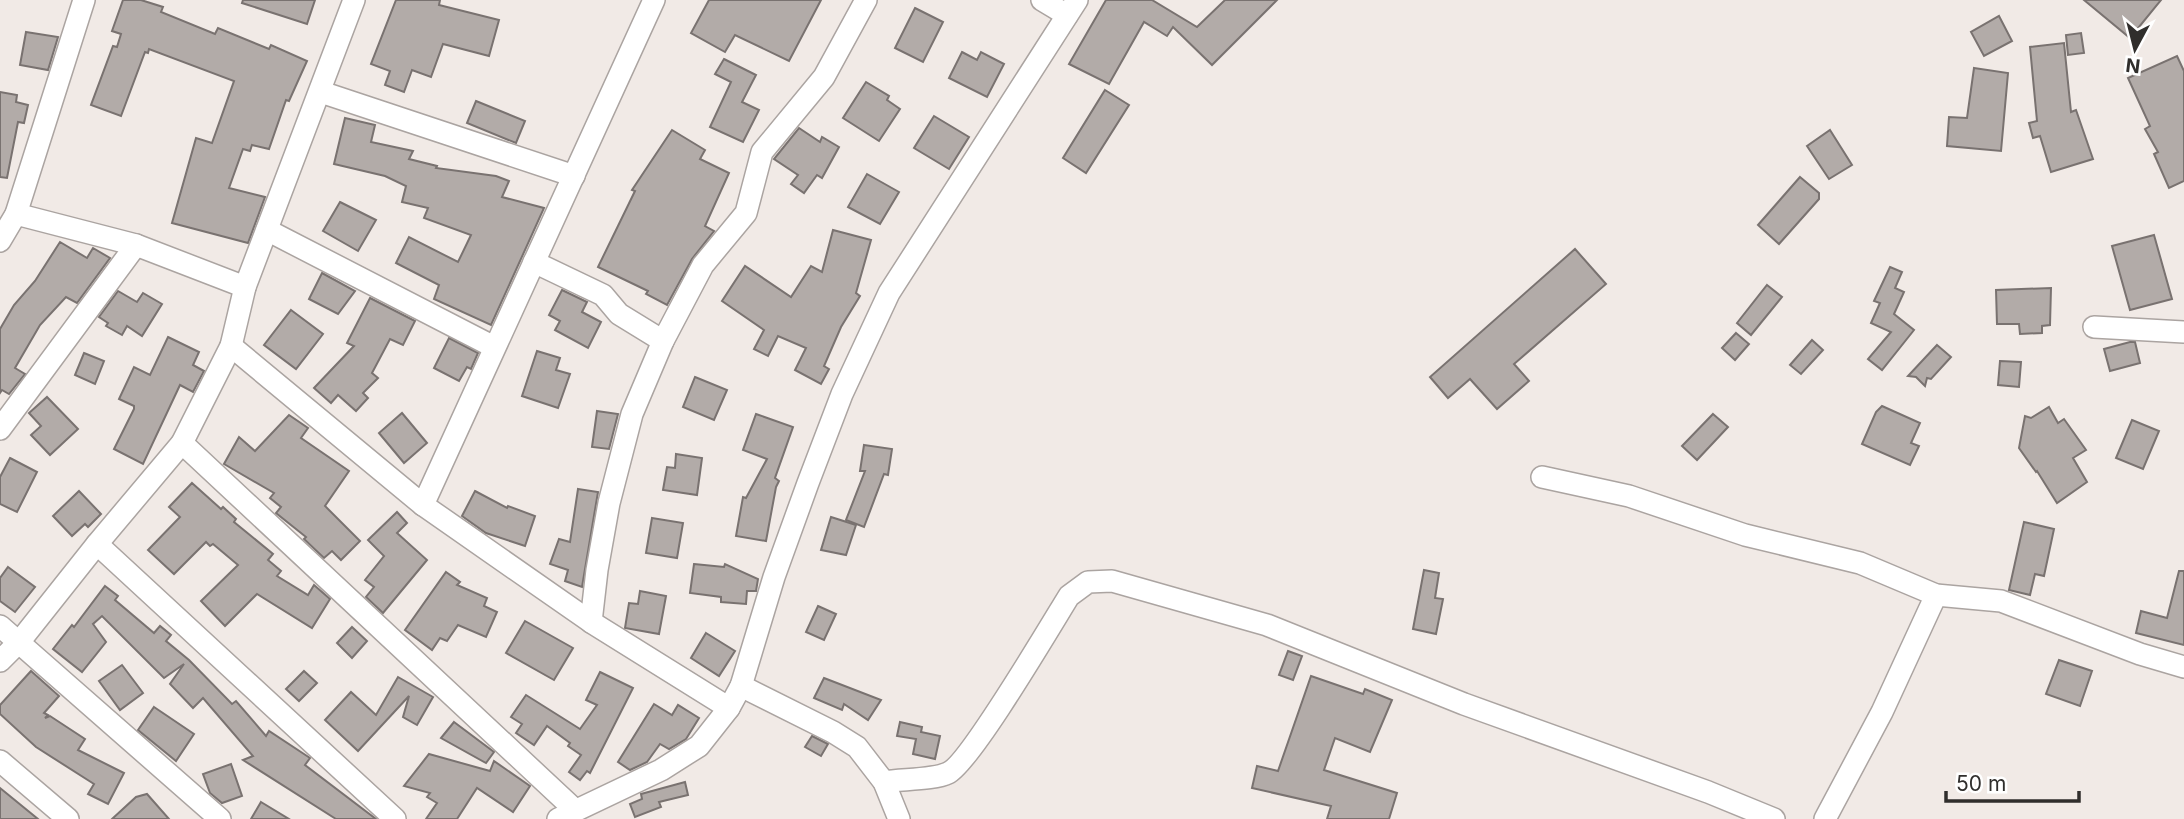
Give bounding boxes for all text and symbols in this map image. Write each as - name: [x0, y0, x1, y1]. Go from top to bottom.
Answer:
- north arrow: [2100, 14, 2170, 84]
- text: N: [2124, 53, 2142, 78]
- scale bar: [1946, 760, 2079, 804]
- text: 50 m: [1956, 771, 2006, 796]

